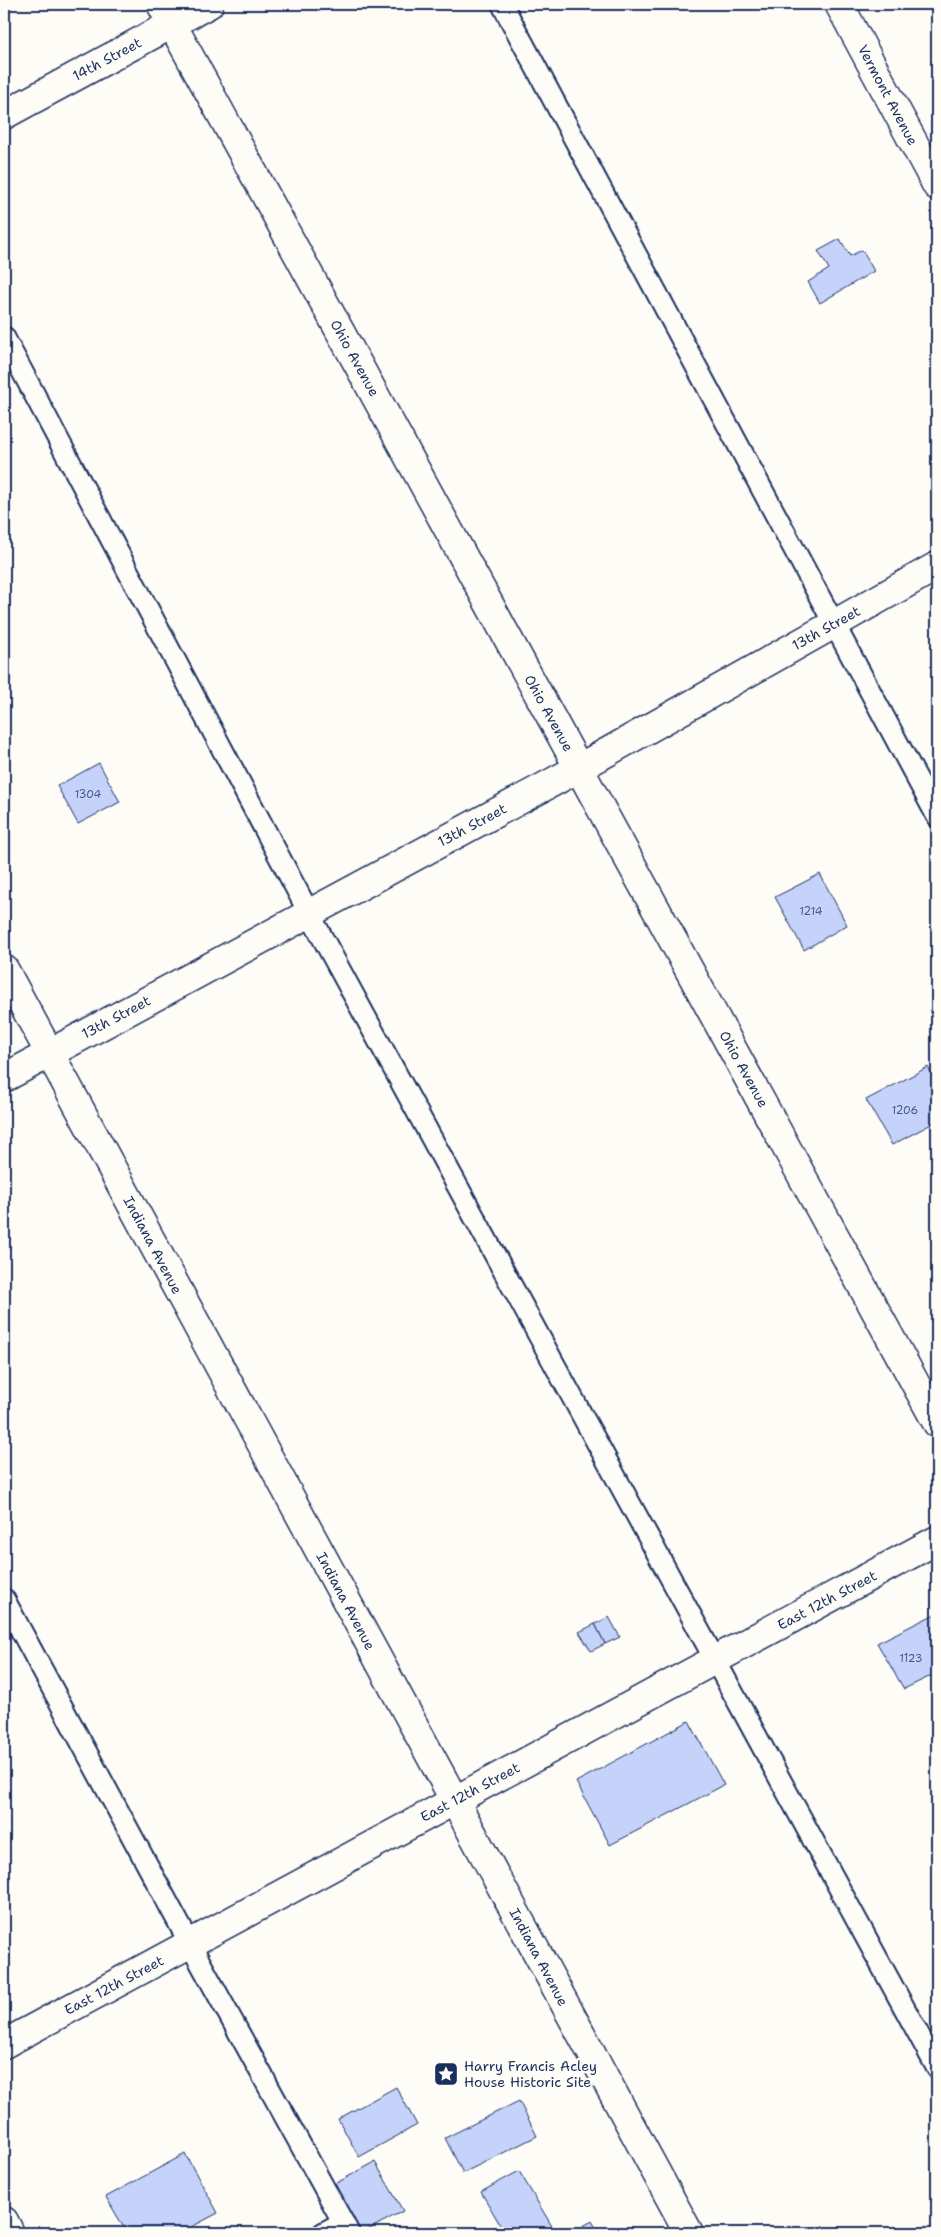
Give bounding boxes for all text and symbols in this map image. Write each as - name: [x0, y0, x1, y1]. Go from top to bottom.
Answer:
- street label: 14th Street: [69, 33, 145, 85]
- street label: Vermont Avenue: [854, 42, 922, 148]
- street label: Ohio Avenue: [327, 316, 384, 400]
- street label: 13th Street: [789, 602, 863, 654]
- street label: Ohio Avenue: [521, 671, 578, 755]
- house number: 1304: [75, 787, 102, 802]
- street label: 13th Street: [435, 799, 509, 851]
- house number: 1214: [800, 904, 823, 919]
- street label: 13th Street: [79, 991, 153, 1043]
- street label: Ohio Avenue: [716, 1027, 773, 1111]
- house number: 1206: [892, 1103, 918, 1118]
- street label: Indiana Avenue: [120, 1193, 186, 1297]
- street label: Indiana Avenue: [313, 1549, 379, 1653]
- street label: East 12th Street: [774, 1566, 880, 1634]
- house number: 1123: [899, 1651, 923, 1666]
- street label: East 12th Street: [417, 1758, 523, 1826]
- street label: Indiana Avenue: [506, 1905, 572, 2009]
- street label: East 12th Street: [61, 1951, 167, 2019]
- place label: Harry Francis Acley House Historic Site: [464, 2057, 597, 2091]
- place icon: Harry Francis Acley House Historic Site: [433, 2061, 459, 2087]

